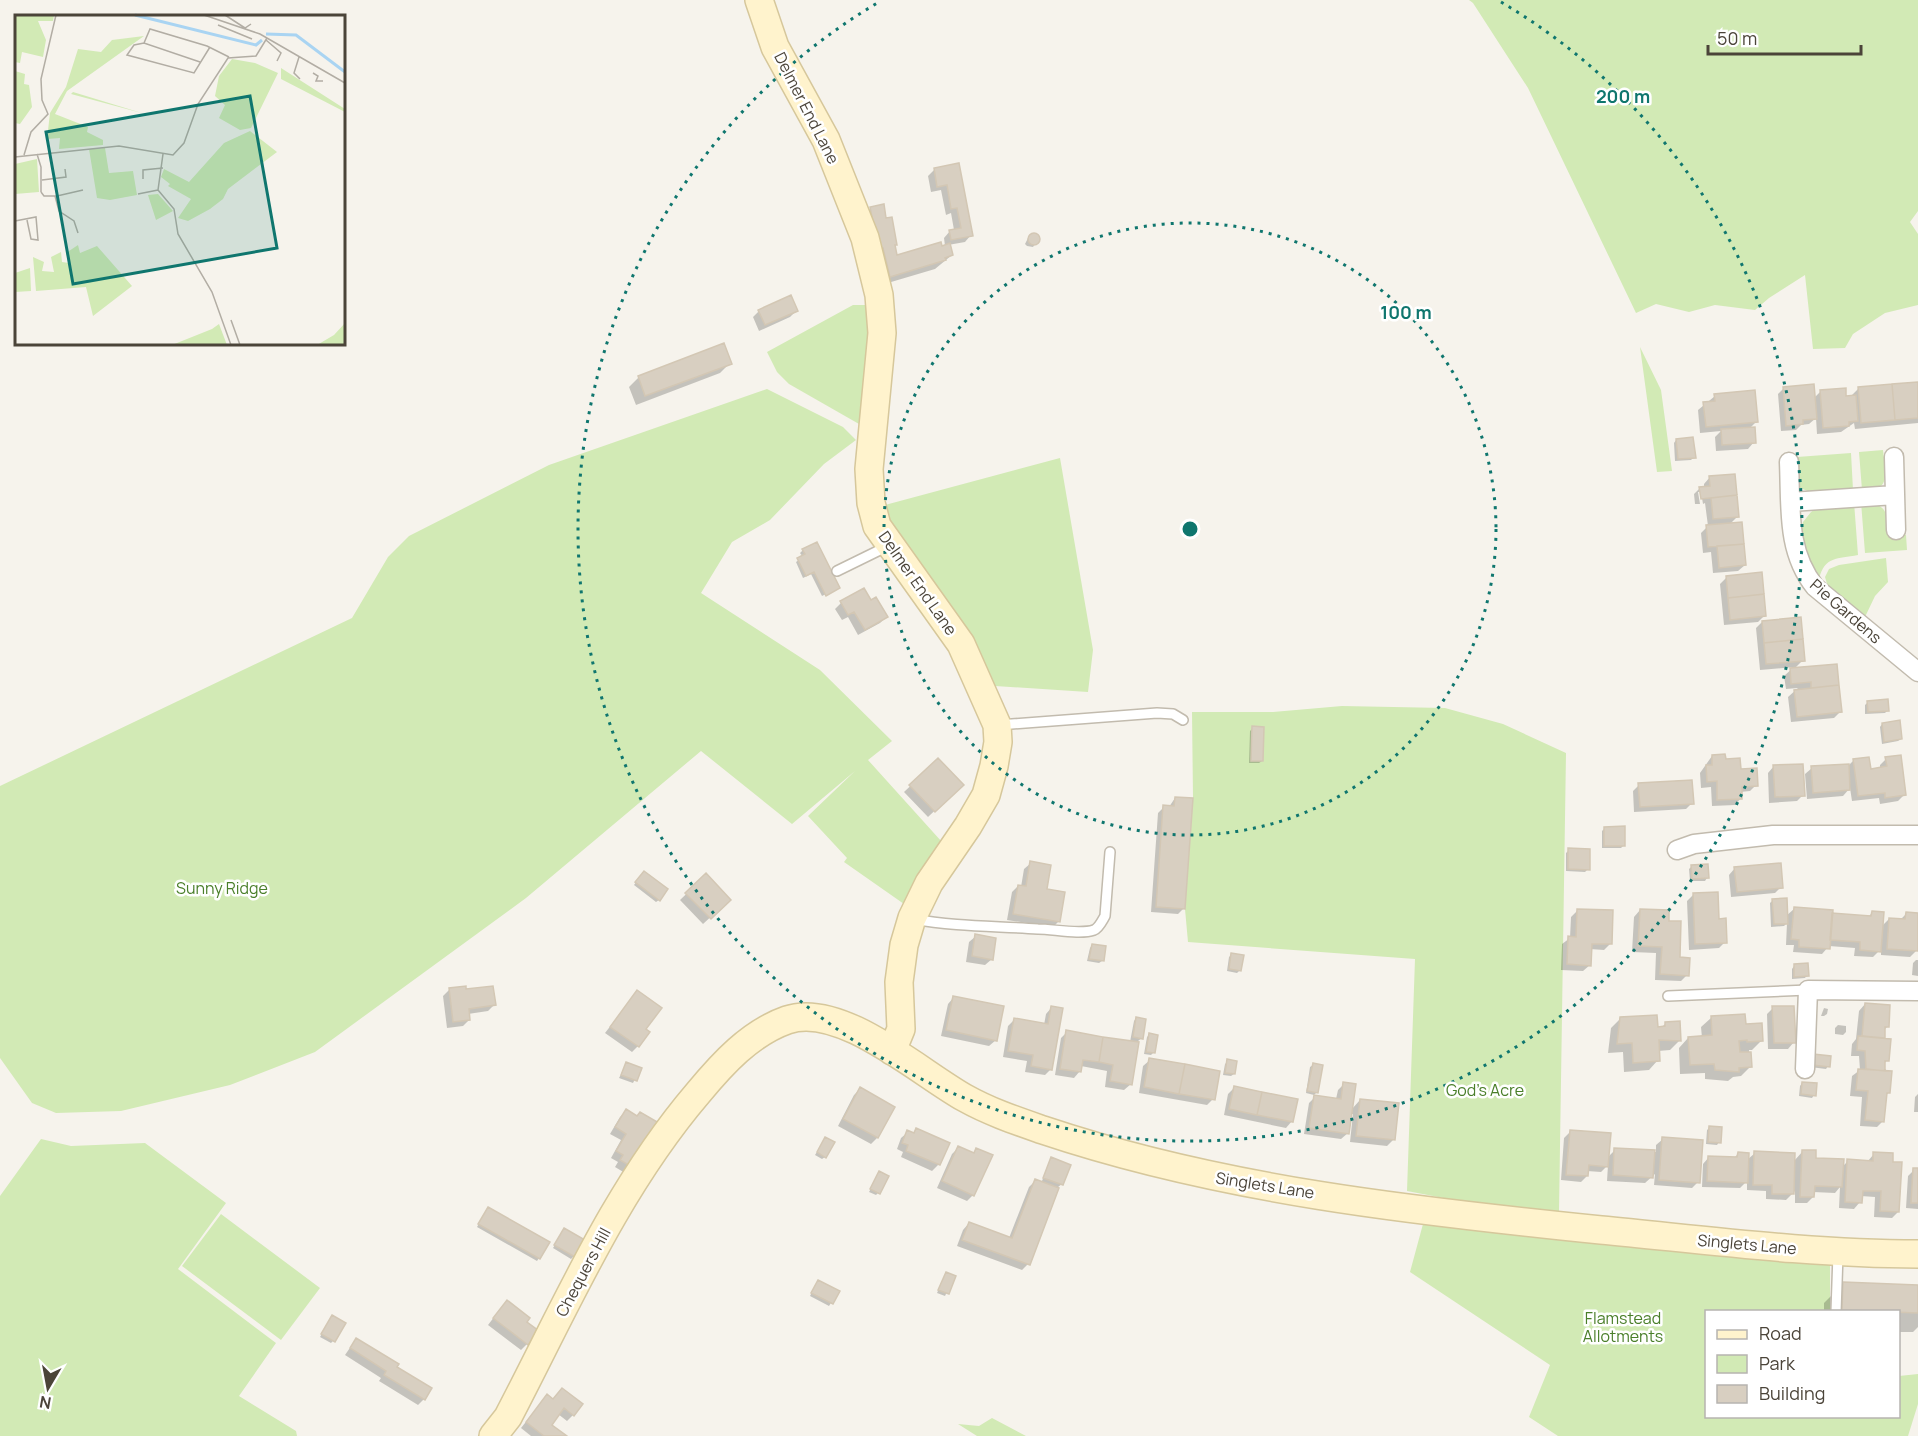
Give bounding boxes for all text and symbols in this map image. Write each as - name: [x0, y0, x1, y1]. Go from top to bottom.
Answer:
- inset map: [15, 15, 345, 345]
- scale bar: [1708, 18, 1861, 56]
- text: 50 m: [1717, 26, 1757, 50]
- street label: Delmer End Lane: [769, 48, 845, 168]
- text: 200 m: [1596, 84, 1650, 108]
- text: 100 m: [1380, 300, 1432, 324]
- centre of rings: [1180, 519, 1200, 539]
- street label: Delmer End Lane: [874, 526, 962, 640]
- street label: Pie Gardens: [1805, 574, 1887, 648]
- park label: Sunny Ridge: [176, 877, 268, 899]
- park label: God's Acre: [1446, 1079, 1524, 1101]
- street label: Singlets Lane: [1214, 1166, 1316, 1204]
- street label: Chequers Hill: [550, 1224, 616, 1320]
- street label: Singlets Lane: [1696, 1229, 1798, 1259]
- park label: Flamstead Allotments: [1583, 1307, 1663, 1347]
- legend: [1705, 1310, 1900, 1418]
- text: Road: [1759, 1321, 1802, 1345]
- text: Park: [1759, 1351, 1796, 1375]
- north arrow: [18, 1358, 78, 1418]
- text: Building: [1759, 1381, 1825, 1405]
- text: N: [38, 1391, 53, 1415]

